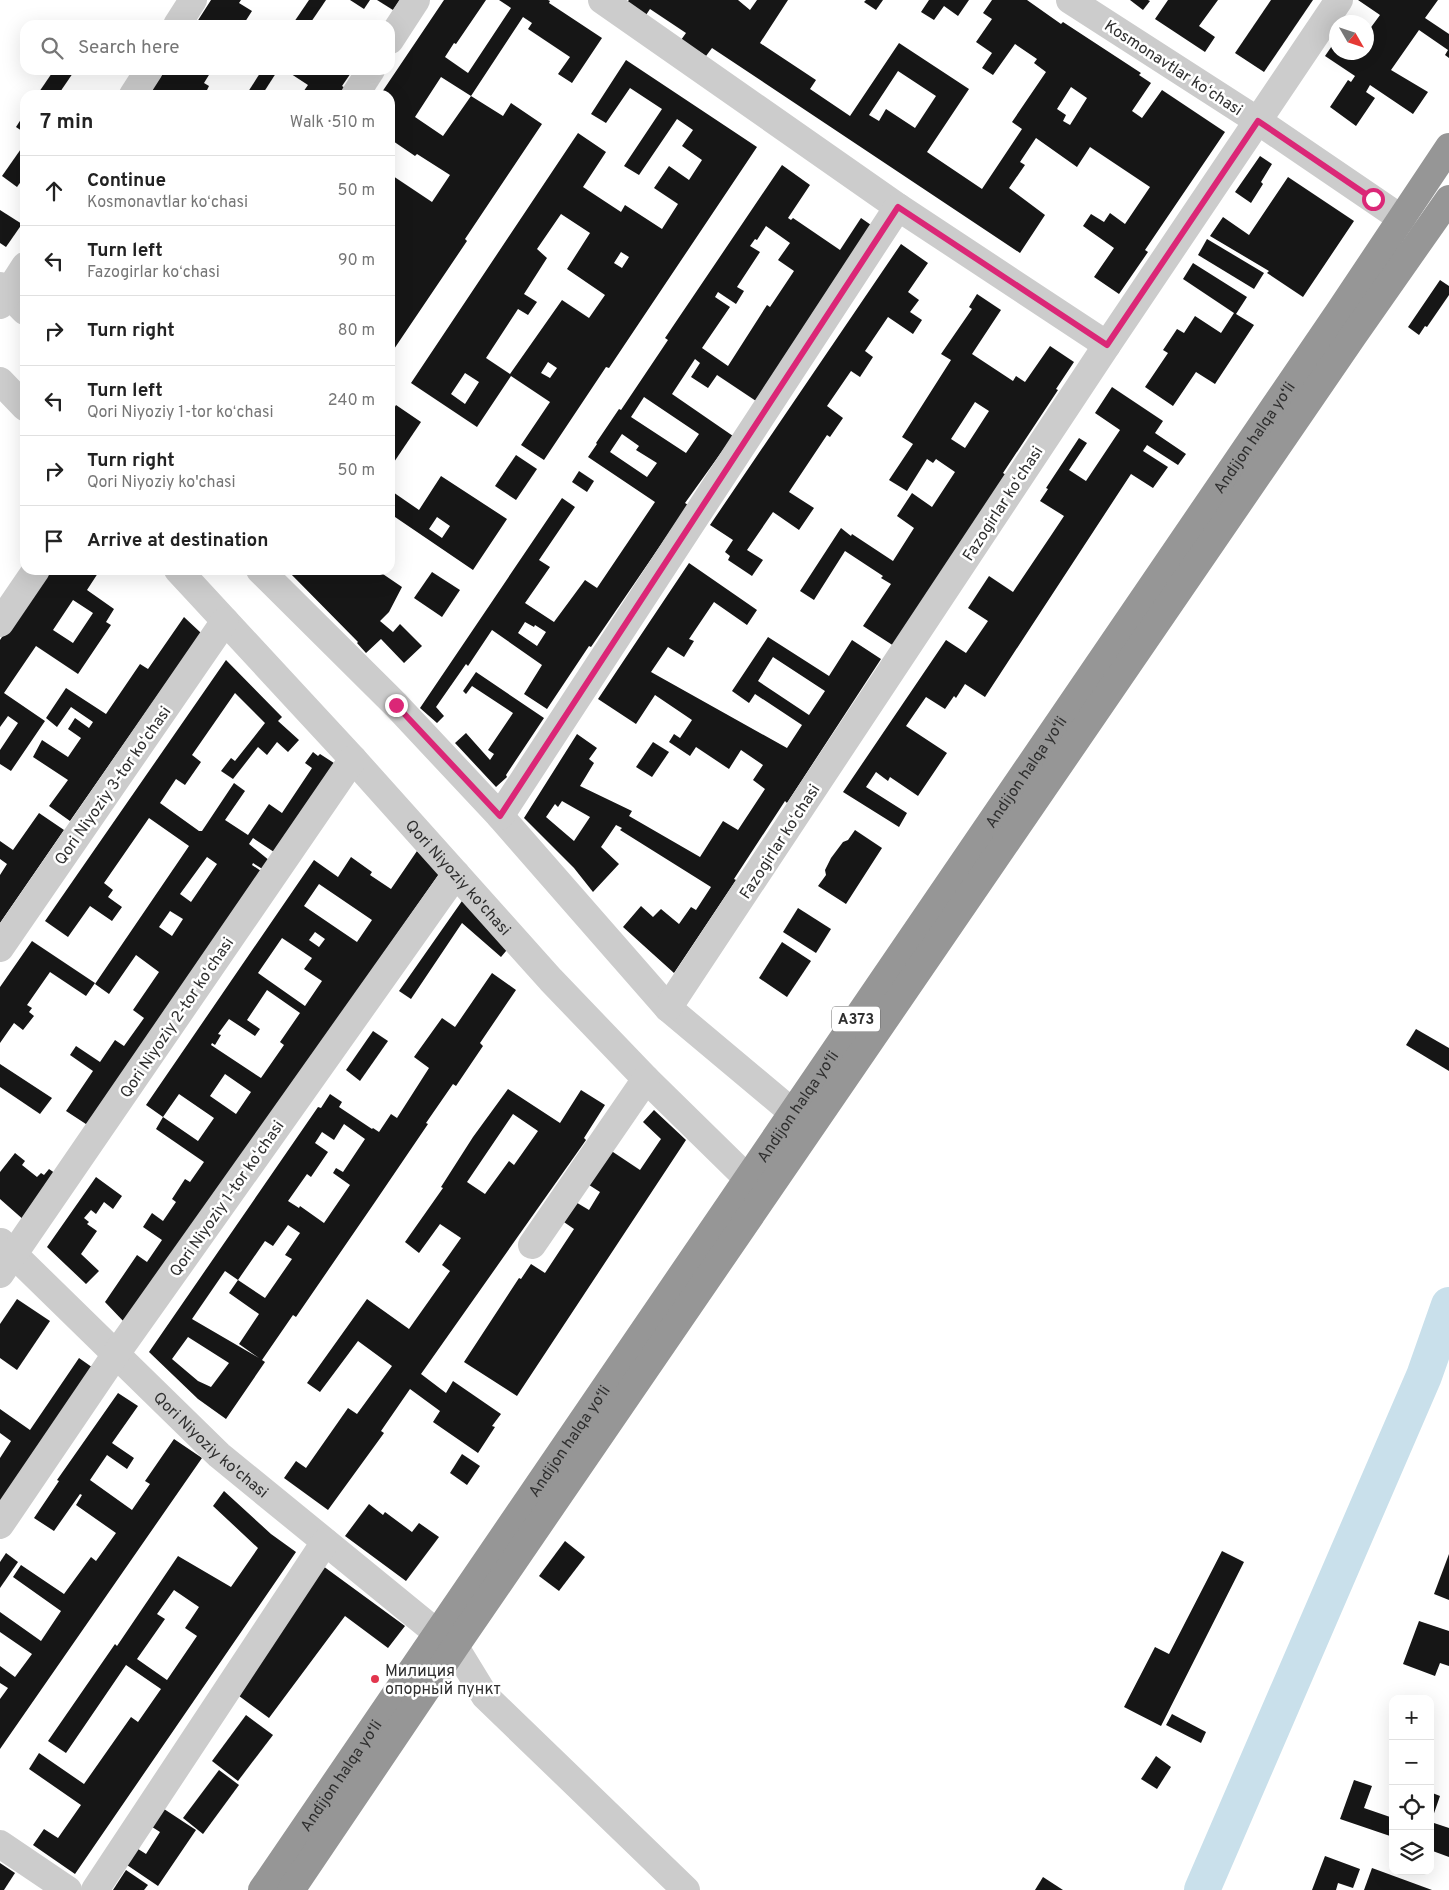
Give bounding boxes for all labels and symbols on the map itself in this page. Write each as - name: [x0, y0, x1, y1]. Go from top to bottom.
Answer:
- north arrow: [1329, 15, 1374, 60]
- street label: Kosmonavtlar koʻchasi: [1100, 16, 1246, 121]
- route start: [1362, 188, 1385, 211]
- street label: Andijon halqa yo‘li: [1210, 378, 1301, 498]
- street label: Fazogirlar koʻchasi: [959, 443, 1048, 565]
- route end: [385, 694, 408, 717]
- street label: Qori Niyoziy 3-tor koʻchasi: [51, 703, 176, 869]
- street label: Andijon halqa yo‘li: [982, 713, 1072, 833]
- street label: Fazogirlar koʻchasi: [736, 781, 825, 903]
- street label: Qori Niyoziy ko'chasi: [400, 816, 514, 940]
- street label: Qori Niyoziy 2-tor koʻchasi: [116, 934, 239, 1102]
- road number: A373: [832, 1006, 880, 1032]
- street label: Andijon halqa yo‘li: [753, 1047, 844, 1167]
- street label: Qori Niyoziy 1-tor koʻchasi: [166, 1117, 289, 1281]
- street label: Andijon halqa yo‘li: [525, 1382, 616, 1502]
- street label: Qori Niyoziy ko'chasi: [148, 1388, 272, 1503]
- place label: Милиция опорный пункт: [385, 1662, 501, 1700]
- marker: Милиция опорный пункт: [369, 1673, 381, 1685]
- street label: Andijon halqa yo‘li: [297, 1716, 387, 1836]

